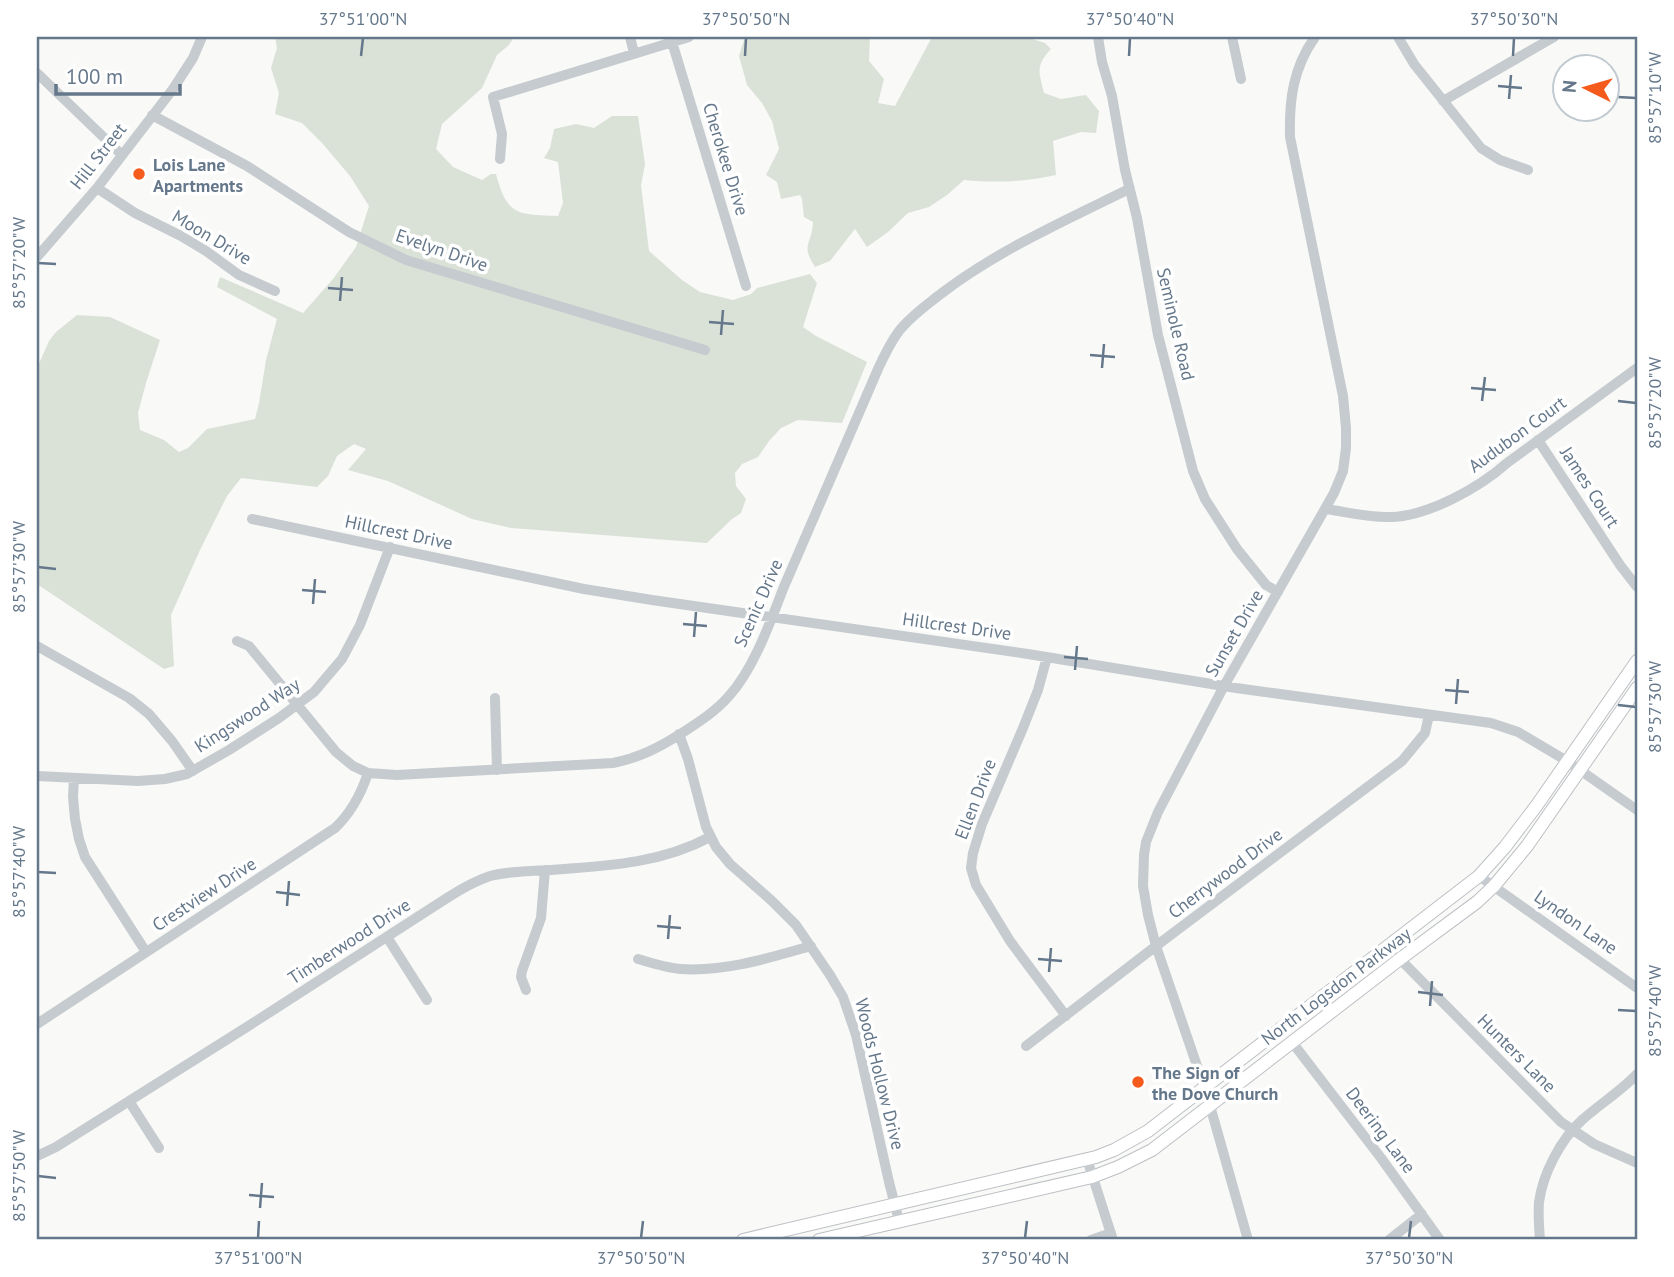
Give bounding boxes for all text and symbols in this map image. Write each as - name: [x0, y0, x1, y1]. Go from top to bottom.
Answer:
- text: 37°51'00"N: [319, 7, 407, 30]
- text: 37°50'50"N: [702, 7, 790, 30]
- text: 37°50'40"N: [1086, 7, 1174, 30]
- text: 37°50'30"N: [1470, 7, 1558, 30]
- scale bar: [56, 52, 180, 96]
- north arrow: [1552, 52, 1622, 122]
- text: 85°57'10"W: [1643, 52, 1666, 144]
- text: 100 m: [66, 63, 123, 90]
- text: N: [1557, 79, 1582, 94]
- street label: Cherokee Drive: [698, 100, 754, 218]
- street label: Hill Street: [65, 118, 131, 194]
- place label: Lois Lane Apartments: [153, 153, 243, 197]
- marker: Lois Lane Apartments: [131, 166, 147, 182]
- street label: Moon Drive: [168, 204, 256, 270]
- text: 85°57'20"W: [7, 217, 30, 309]
- street label: Evelyn Drive: [393, 224, 491, 276]
- street label: Seminole Road: [1152, 265, 1200, 383]
- text: 85°57'20"W: [1643, 357, 1666, 449]
- street label: Audubon Court: [1464, 391, 1570, 477]
- street label: James Court: [1555, 441, 1625, 532]
- street label: Hillcrest Drive: [343, 509, 455, 555]
- text: 85°57'30"W: [7, 521, 30, 613]
- street label: Scenic Drive: [728, 555, 788, 651]
- street label: Sunset Drive: [1200, 585, 1268, 681]
- street label: Hillcrest Drive: [901, 607, 1013, 645]
- text: 85°57'30"W: [1643, 661, 1666, 753]
- street label: Kingswood Way: [190, 672, 304, 758]
- street label: Ellen Drive: [949, 756, 1001, 842]
- street label: Cherrywood Drive: [1163, 823, 1287, 923]
- text: 85°57'40"W: [7, 826, 30, 918]
- street label: Crestview Drive: [148, 852, 260, 936]
- street label: Lyndon Lane: [1530, 885, 1622, 959]
- street label: Timberwood Drive: [283, 893, 415, 989]
- street label: North Logsdon Parkway: [1256, 922, 1416, 1050]
- text: 85°57'40"W: [1643, 965, 1666, 1057]
- street label: Woods Hollow Drive: [850, 996, 910, 1152]
- street label: Hunters Lane: [1473, 1009, 1561, 1097]
- place label: The Sign of the Dove Church: [1152, 1061, 1278, 1105]
- marker: The Sign of the Dove Church: [1130, 1074, 1146, 1090]
- street label: Deering Lane: [1341, 1082, 1421, 1178]
- text: 85°57'50"W: [7, 1130, 30, 1222]
- text: 37°51'00"N: [214, 1246, 302, 1269]
- text: 37°50'50"N: [597, 1246, 685, 1269]
- text: 37°50'40"N: [981, 1246, 1069, 1269]
- text: 37°50'30"N: [1365, 1246, 1453, 1269]

